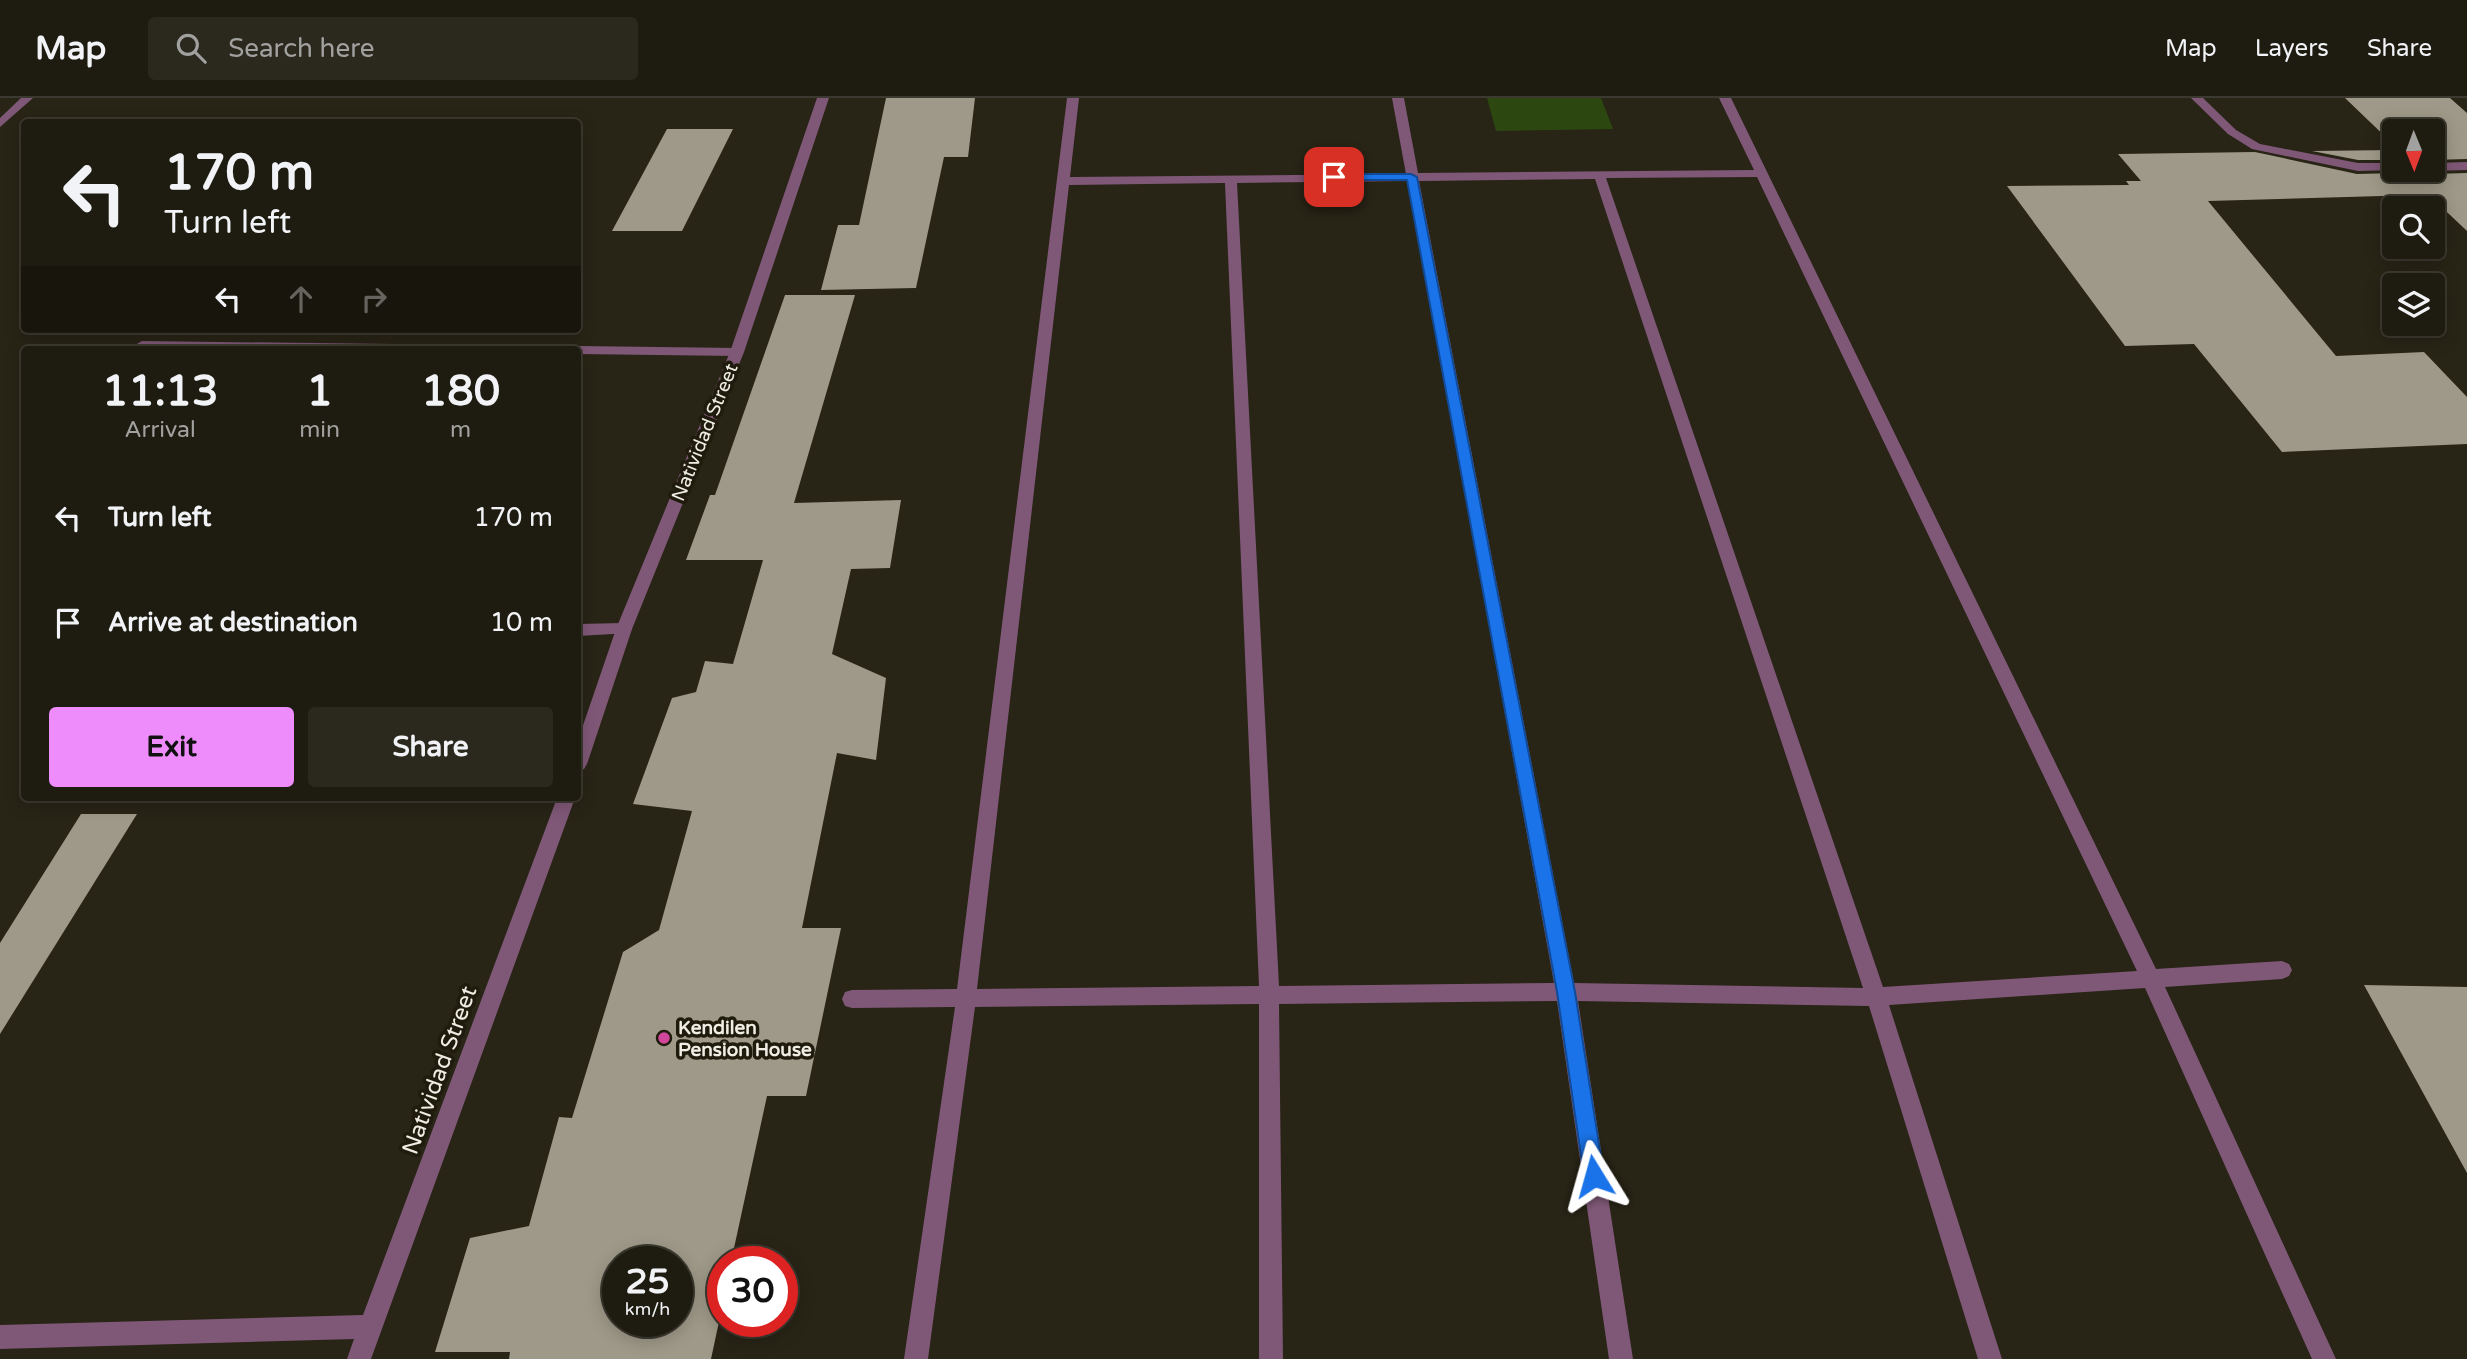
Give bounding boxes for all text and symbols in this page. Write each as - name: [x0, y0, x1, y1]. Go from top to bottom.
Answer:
- search box: [148, 17, 638, 80]
- text: Map: [35, 29, 106, 68]
- icon: search: [172, 29, 210, 67]
- text: Search here: [228, 33, 374, 64]
- text: Map: [2165, 34, 2217, 63]
- text: Layers: [2255, 34, 2329, 63]
- text: Share: [2367, 34, 2432, 63]
- north arrow: [2382, 119, 2445, 182]
- map controls: [2382, 119, 2445, 336]
- text: 170 m: [164, 144, 314, 203]
- icon: left: [49, 147, 140, 238]
- pin: [1304, 147, 1364, 207]
- icon: arrive: [1315, 158, 1353, 196]
- button: search: [2382, 196, 2445, 259]
- text: Turn left: [164, 204, 291, 242]
- button: layers: [2382, 273, 2445, 336]
- icon: left: [209, 280, 247, 318]
- icon: ahead: [282, 280, 320, 318]
- icon: right: [355, 280, 393, 318]
- street label: Natividad Street: [667, 360, 743, 504]
- text: 11:13: [102, 366, 218, 417]
- text: 1: [306, 366, 333, 417]
- text: 180: [421, 366, 500, 417]
- text: Arrival: [125, 416, 196, 444]
- text: min: [299, 416, 340, 444]
- text: m: [450, 416, 471, 444]
- icon: left: [49, 499, 87, 537]
- text: Turn left: [108, 502, 211, 533]
- text: 170 m: [473, 502, 553, 533]
- icon: arrive: [49, 604, 87, 642]
- text: Arrive at destination: [108, 607, 358, 638]
- text: 10 m: [490, 607, 553, 638]
- button: Exit: [49, 707, 294, 787]
- button: Share: [308, 707, 553, 787]
- street label: Natividad Street: [396, 982, 483, 1158]
- place label: Kendilen Pension House: [678, 1017, 812, 1061]
- marker: Kendilen Pension House: [656, 1030, 672, 1046]
- position arrow: [1557, 1139, 1631, 1213]
- speed limit sign: 30: [707, 1246, 798, 1337]
- text: 25: [626, 1261, 669, 1303]
- text: km/h: [625, 1298, 670, 1320]

